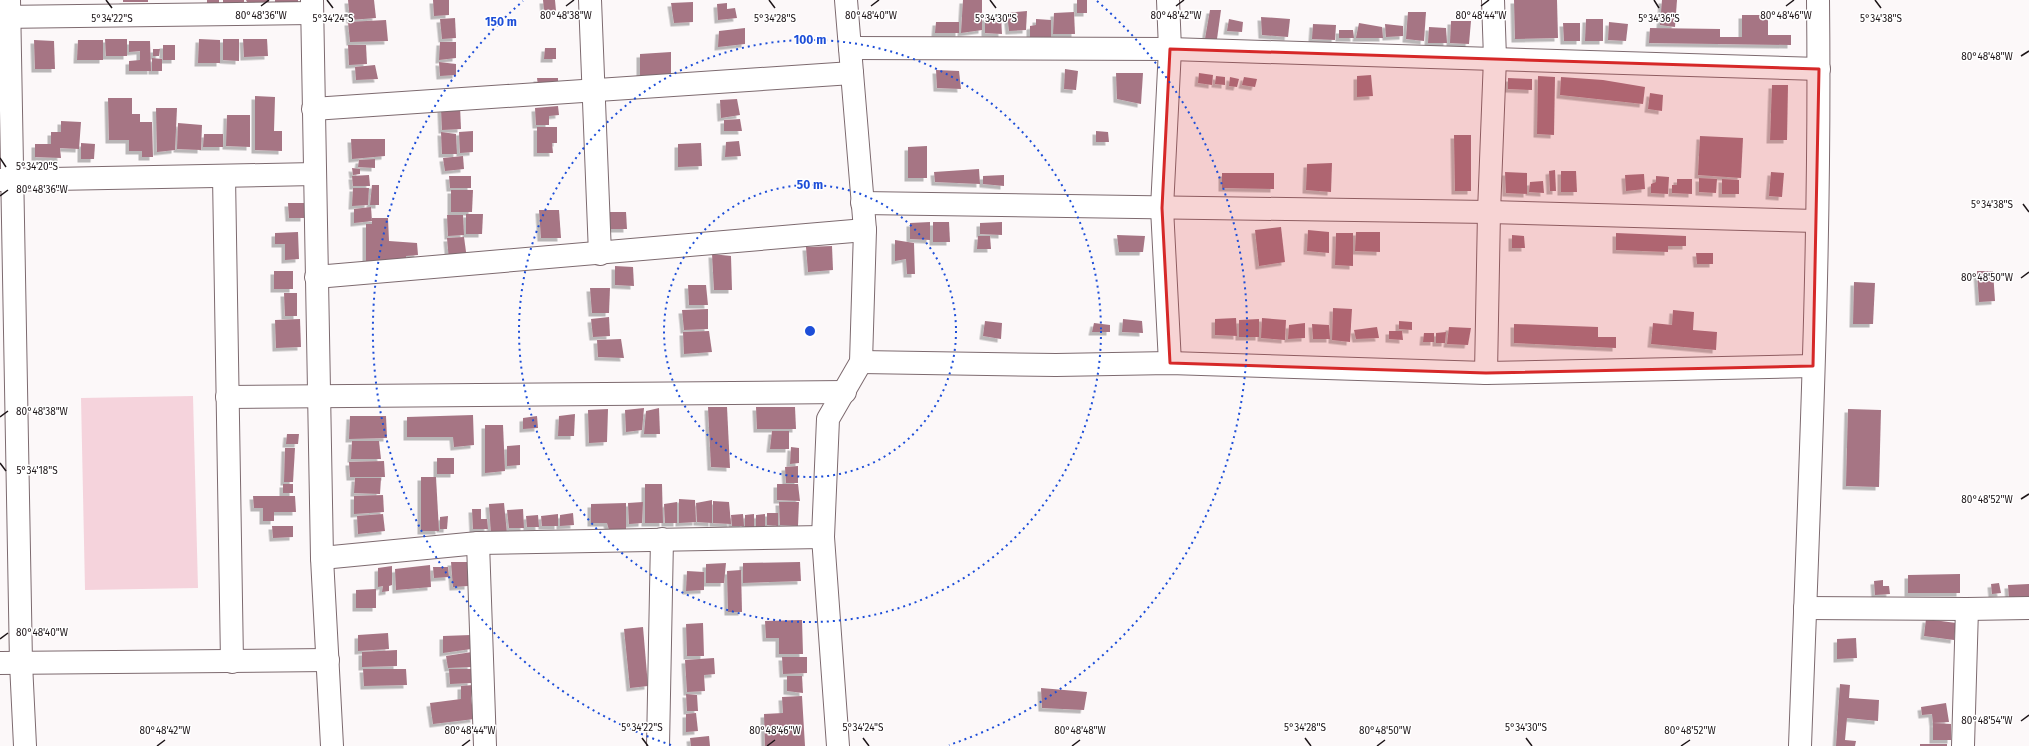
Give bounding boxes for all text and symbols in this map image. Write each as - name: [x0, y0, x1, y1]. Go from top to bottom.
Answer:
- text: 80°48'36"W: [235, 10, 288, 22]
- text: 80°48'38"W: [540, 10, 593, 22]
- text: 80°48'40"W: [845, 10, 898, 22]
- text: 80°48'42"W: [1150, 10, 1202, 22]
- text: 80°48'44"W: [1455, 10, 1507, 22]
- text: 80°48'46"W: [1760, 10, 1812, 22]
- text: 5°34'22"S: [91, 13, 133, 25]
- text: 5°34'24"S: [312, 13, 354, 25]
- text: 5°34'28"S: [754, 13, 796, 25]
- text: 5°34'30"S: [975, 13, 1018, 25]
- text: 5°34'36"S: [1638, 13, 1680, 25]
- text: 5°34'38"S: [1860, 13, 1902, 25]
- text: 150 m: [485, 15, 517, 29]
- text: 100 m: [794, 33, 826, 47]
- text: 80°48'48"W: [1961, 51, 2014, 63]
- text: 5°34'20"S: [16, 161, 59, 173]
- text: 50 m: [797, 178, 823, 192]
- text: 80°48'36"W: [16, 184, 69, 196]
- text: 5°34'38"S: [1971, 199, 2013, 211]
- text: 80°48'50"W: [1961, 272, 2014, 284]
- centre of rings: [803, 324, 817, 338]
- text: 80°48'38"W: [16, 406, 69, 418]
- text: 5°34'18"S: [16, 465, 58, 477]
- text: 80°48'52"W: [1961, 494, 2013, 506]
- text: 80°48'40"W: [16, 627, 69, 639]
- text: 80°48'54"W: [1961, 715, 2013, 727]
- text: 5°34'22"S: [621, 722, 663, 734]
- text: 5°34'24"S: [842, 722, 884, 734]
- text: 5°34'28"S: [1284, 722, 1326, 734]
- text: 5°34'30"S: [1505, 722, 1548, 734]
- text: 80°48'42"W: [139, 725, 191, 737]
- text: 80°48'44"W: [444, 725, 496, 737]
- text: 80°48'46"W: [749, 725, 801, 737]
- text: 80°48'48"W: [1054, 725, 1107, 737]
- text: 80°48'50"W: [1359, 725, 1412, 737]
- text: 80°48'52"W: [1664, 725, 1716, 737]

